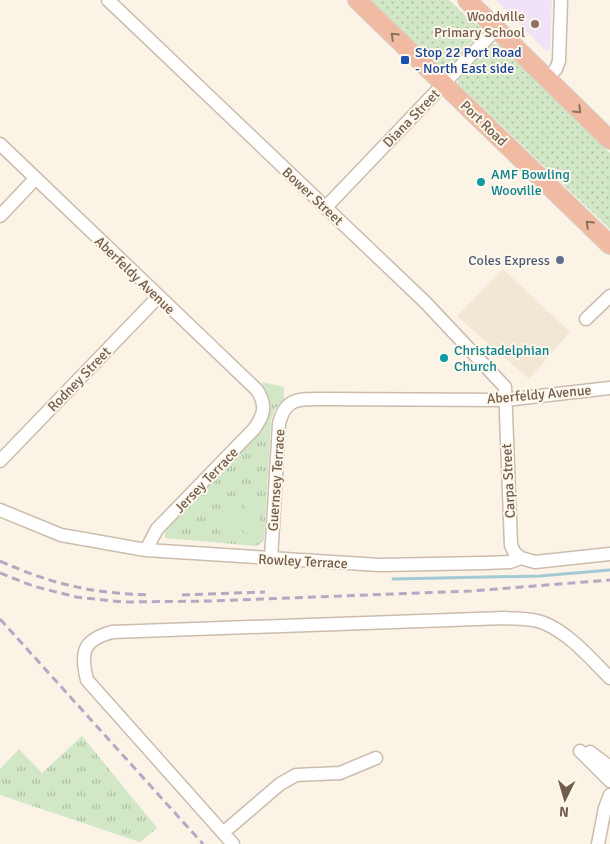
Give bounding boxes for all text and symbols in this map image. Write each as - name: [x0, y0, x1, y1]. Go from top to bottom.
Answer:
- place label: Woodville Primary School: [434, 8, 525, 41]
- marker: Woodville Primary School: [529, 18, 541, 30]
- one-way arrow: [391, 32, 400, 41]
- place label: Stop 22 Port Road - North East side: [415, 44, 522, 77]
- marker: Stop 22 Port Road - North East side: [399, 54, 411, 66]
- street label: Diana Street: [379, 86, 443, 151]
- street label: Port Road: [457, 97, 511, 150]
- one-way arrow: [573, 104, 582, 113]
- street label: Bower Street: [279, 164, 347, 229]
- place label: AMF Bowling Wooville: [491, 166, 570, 199]
- marker: AMF Bowling Wooville: [475, 176, 487, 188]
- one-way arrow: [585, 221, 594, 230]
- street label: Aberfeldy Avenue: [91, 233, 178, 318]
- place label: Coles Express: [468, 252, 550, 269]
- marker: Coles Express: [554, 254, 566, 266]
- place label: Christadelphian Church: [454, 342, 549, 375]
- street label: Rodney Street: [44, 343, 115, 415]
- marker: Christadelphian Church: [438, 352, 450, 364]
- street label: Aberfeldy Avenue: [486, 381, 592, 408]
- street label: Guernsey Terrace: [264, 428, 289, 532]
- street label: Carpa Street: [498, 443, 519, 519]
- street label: Jersey Terrace: [171, 444, 242, 517]
- street label: Rowley Terrace: [258, 551, 348, 572]
- north arrow: [540, 774, 590, 824]
- text: N: [558, 803, 570, 820]

